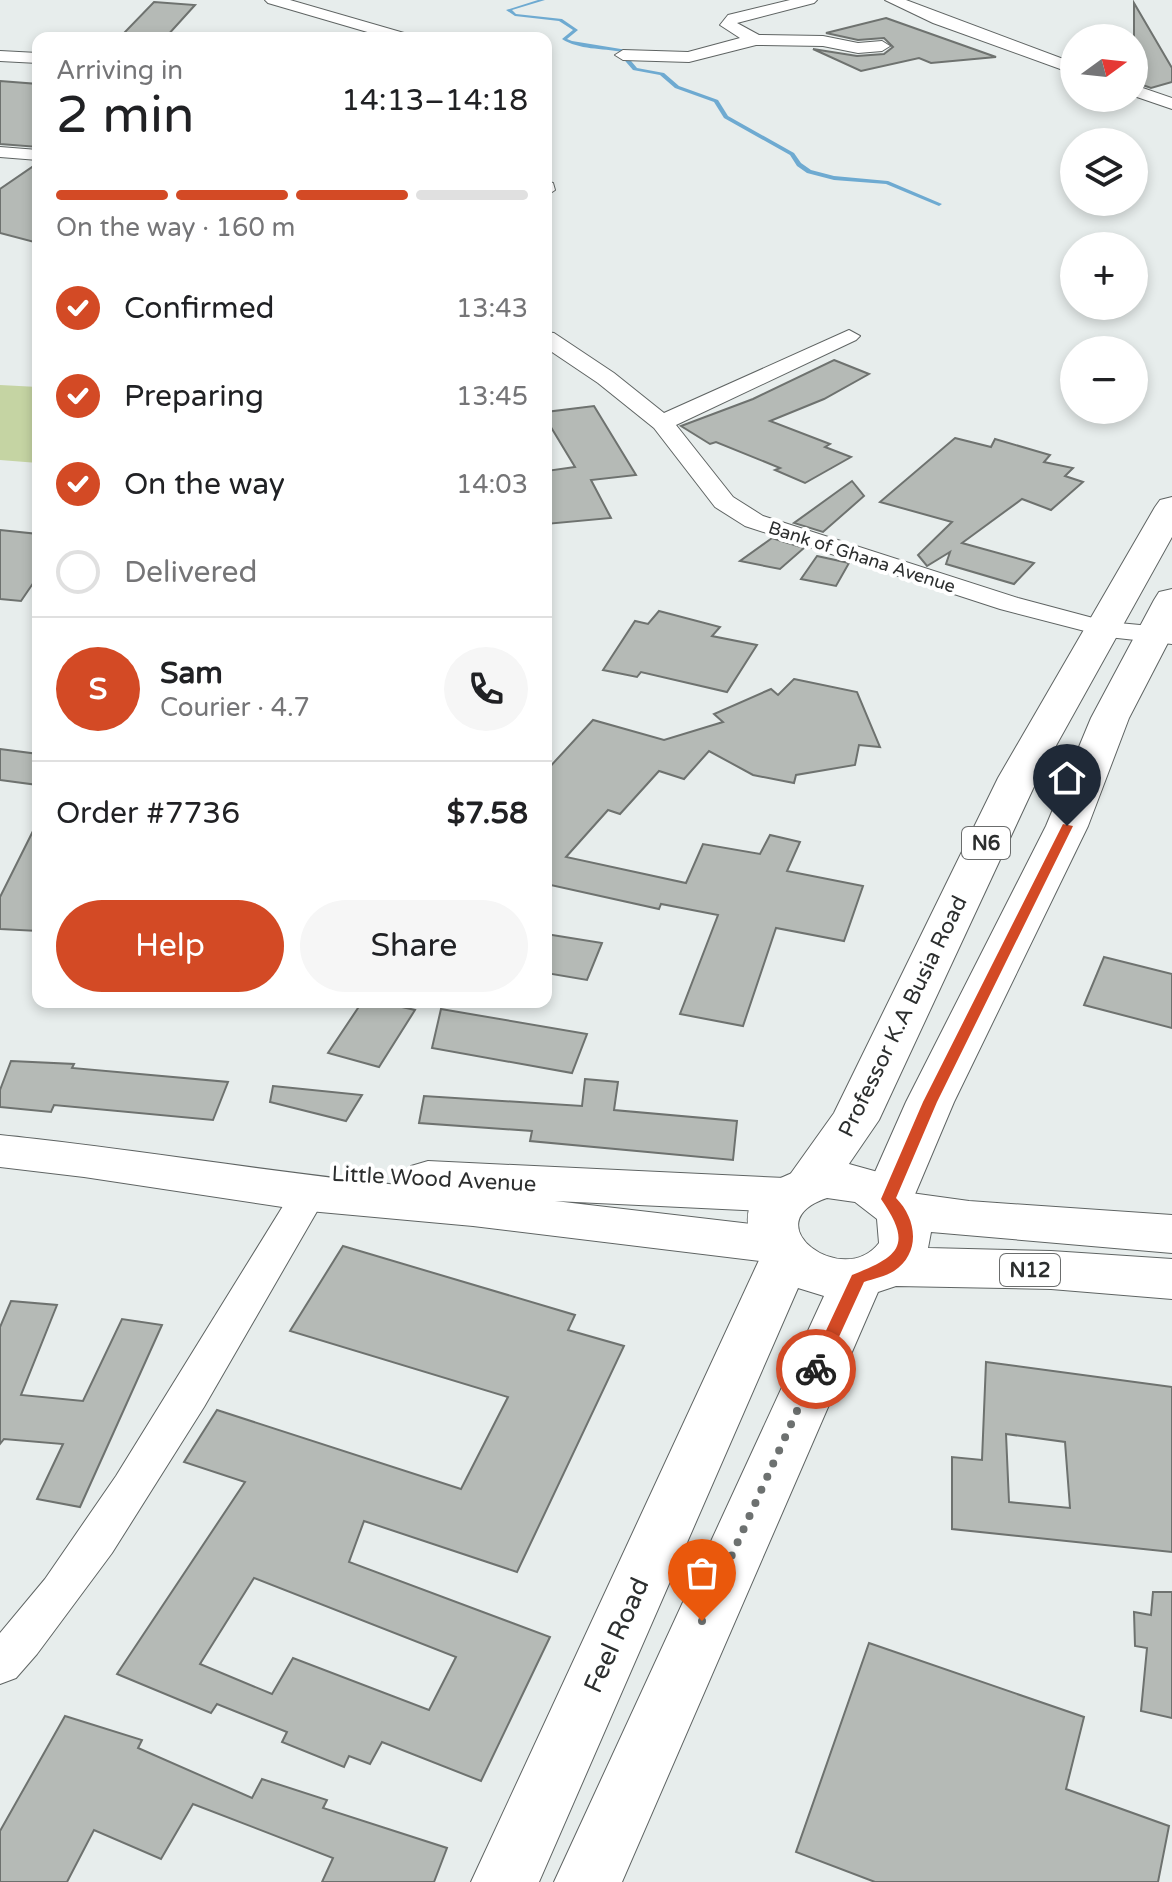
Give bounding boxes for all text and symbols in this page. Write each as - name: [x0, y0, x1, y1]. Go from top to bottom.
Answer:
- north arrow: [1060, 24, 1148, 112]
- map controls: [1060, 24, 1148, 424]
- text: Arriving in: [56, 55, 183, 86]
- text: 14:13–14:18: [341, 82, 528, 119]
- text: 2 min: [56, 84, 195, 147]
- button: layers: [1060, 128, 1148, 216]
- text: On the way · 160 m: [56, 212, 295, 243]
- button: +: [1060, 232, 1148, 320]
- icon: check: [56, 286, 100, 330]
- text: Confirmed: [124, 290, 275, 327]
- text: 13:43: [456, 293, 528, 324]
- button: −: [1060, 336, 1148, 424]
- icon: check: [56, 374, 100, 418]
- text: Preparing: [124, 378, 264, 415]
- text: 13:45: [456, 381, 528, 412]
- icon: check: [56, 462, 100, 506]
- text: On the way: [124, 466, 285, 503]
- text: 14:03: [456, 469, 528, 500]
- street label: Bank of Ghana Avenue: [766, 516, 958, 598]
- text: Delivered: [124, 554, 258, 591]
- button: phone: [444, 647, 528, 731]
- text: Sam: [160, 655, 223, 692]
- text: S: [89, 671, 107, 708]
- text: Courier · 4.7: [160, 692, 310, 723]
- pin: [1033, 744, 1101, 826]
- icon: home: [1045, 756, 1089, 800]
- text: Order #7736: [56, 795, 240, 832]
- text: $7.58: [447, 795, 528, 832]
- road number: N6: [962, 827, 1010, 859]
- street label: Professor K.A Busia Road: [833, 892, 973, 1141]
- button: Help: [56, 900, 284, 992]
- button: Share: [300, 900, 528, 992]
- street label: Little Wood Avenue: [331, 1161, 537, 1197]
- road number: N12: [1000, 1254, 1060, 1286]
- courier: [776, 1329, 856, 1409]
- icon: bike: [794, 1347, 838, 1391]
- pin: [668, 1539, 736, 1621]
- icon: bag: [680, 1551, 724, 1595]
- street label: Feel Road: [577, 1573, 656, 1698]

